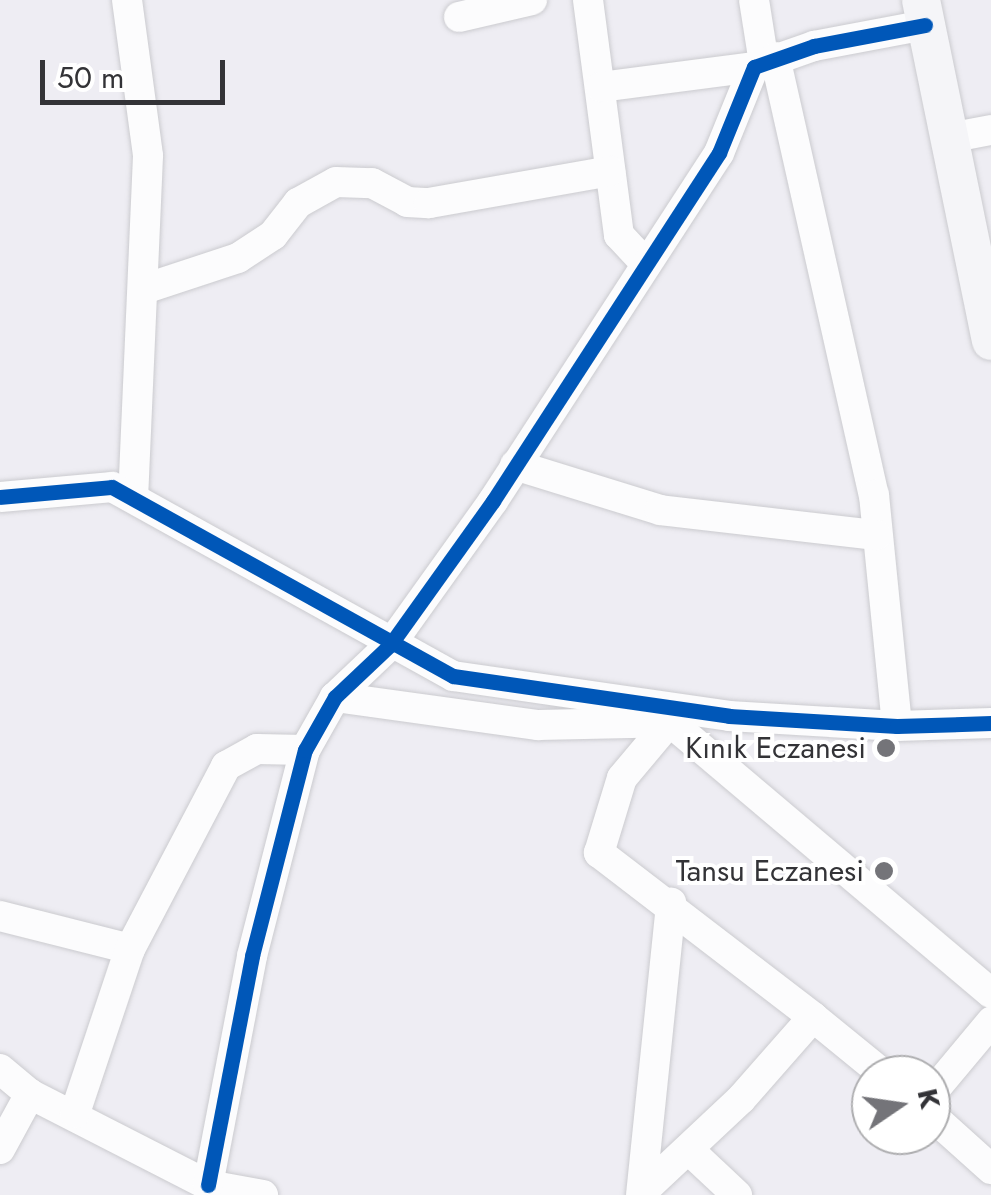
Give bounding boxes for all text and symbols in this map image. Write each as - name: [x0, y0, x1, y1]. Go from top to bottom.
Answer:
- scale bar: [45, 40, 230, 102]
- text: 50 m: [57, 56, 124, 99]
- place label: Kınık Eczanesi: [685, 730, 866, 766]
- marker: Kınık Eczanesi: [875, 737, 897, 759]
- place label: Tansu Eczanesi: [676, 853, 864, 889]
- marker: Tansu Eczanesi: [873, 860, 895, 882]
- north arrow: [851, 1055, 951, 1155]
- text: K: [907, 1084, 951, 1113]

